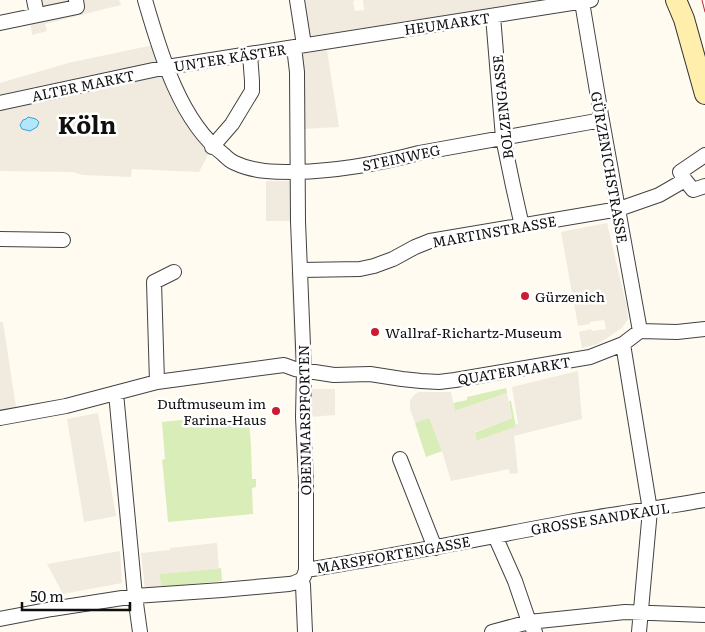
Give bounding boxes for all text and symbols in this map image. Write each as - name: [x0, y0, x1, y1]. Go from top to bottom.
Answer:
- street label: HEUMARKT: [403, 7, 491, 39]
- street label: UNTER KÄSTER: [172, 38, 288, 76]
- street label: BOLZENGASSE: [487, 54, 517, 160]
- street label: ALTER MARKT: [30, 64, 136, 106]
- street label: GÜRZENICHSTRASSE: [587, 90, 633, 244]
- district label: Köln: [58, 106, 117, 141]
- street label: STEINWEG: [360, 139, 442, 175]
- street label: MARTINSTRASSE: [430, 210, 558, 252]
- place label: Gürzenich: [535, 286, 605, 306]
- marker: Gürzenich: [519, 290, 531, 302]
- place label: Wallraf-Richartz-Museum: [385, 322, 562, 342]
- marker: Wallraf-Richartz-Museum: [369, 326, 381, 338]
- street label: OBENMARSPFORTEN: [293, 345, 315, 495]
- street label: QUATERMARKT: [456, 351, 572, 389]
- place label: Duftmuseum im Farina-Haus: [157, 393, 266, 429]
- marker: Duftmuseum im Farina-Haus: [270, 405, 282, 417]
- street label: GROSSE SANDKAUL: [529, 497, 671, 539]
- street label: MARSPFORTENGASSE: [314, 531, 472, 577]
- scale bar: [22, 580, 130, 612]
- text: 50 m: [30, 584, 64, 607]

